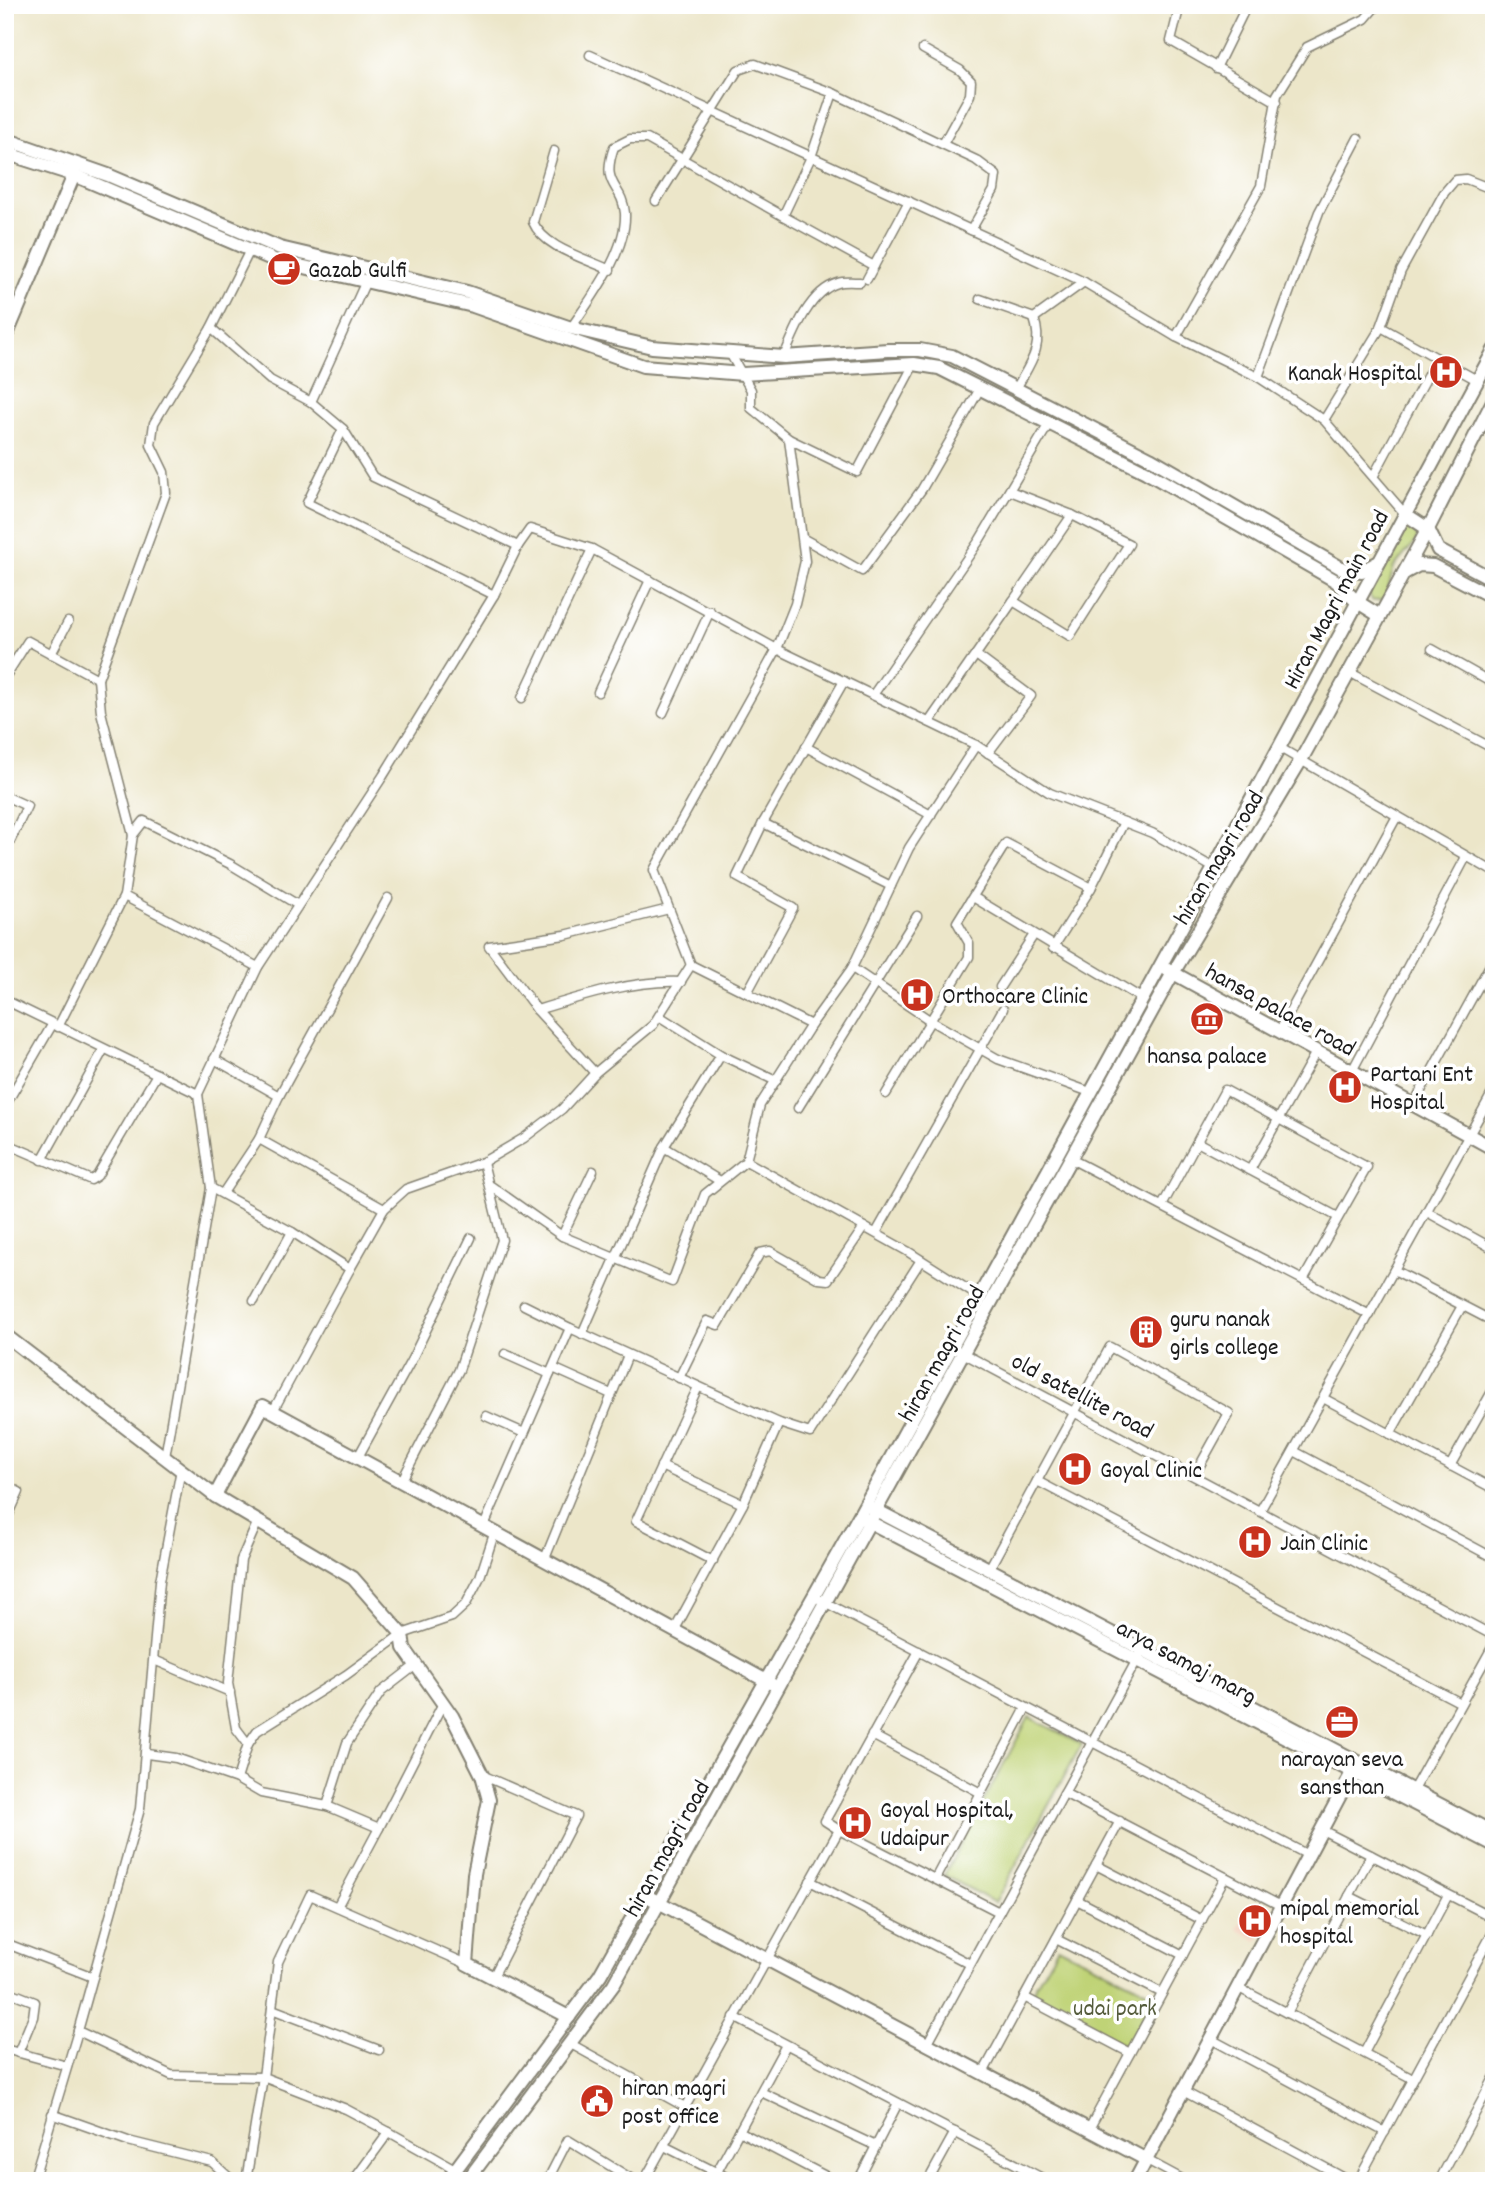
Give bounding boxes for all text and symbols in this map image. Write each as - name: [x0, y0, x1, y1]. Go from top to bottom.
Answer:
- cafe icon: Gazab Gulfi: [265, 250, 303, 288]
- place label: Gazab Gulfi: [308, 255, 407, 289]
- hospital icon: Kanak Hospital: [1427, 353, 1465, 391]
- place label: Kanak Hospital: [1288, 358, 1422, 392]
- street label: Hiran Magri main road: [1276, 505, 1399, 696]
- street label: hiran magri road: [1167, 785, 1274, 932]
- street label: hansa palace road: [1201, 956, 1361, 1062]
- hospital icon: Orthocare Clinic: [898, 976, 936, 1014]
- place label: Orthocare Clinic: [942, 981, 1088, 1015]
- museum icon: hansa palace: [1188, 1000, 1226, 1038]
- place label: hansa palace: [1147, 1041, 1267, 1069]
- place label: Partani Ent Hospital: [1370, 1059, 1473, 1121]
- hospital icon: Partani Ent Hospital: [1326, 1068, 1364, 1106]
- street label: hiran magri road: [892, 1280, 995, 1429]
- place label: guru nanak girls college: [1170, 1304, 1279, 1366]
- building icon: guru nanak girls college: [1127, 1313, 1165, 1351]
- street label: old satellite road: [1004, 1346, 1159, 1449]
- hospital icon: Goyal Clinic: [1056, 1450, 1094, 1488]
- place label: Goyal Clinic: [1100, 1455, 1202, 1489]
- hospital icon: Jain Clinic: [1236, 1523, 1274, 1561]
- place label: Jain Clinic: [1280, 1528, 1368, 1562]
- street label: arya samaj marg: [1109, 1612, 1262, 1715]
- office icon: narayan seva sansthan: [1323, 1703, 1361, 1741]
- place label: narayan seva sansthan: [1281, 1744, 1404, 1806]
- street label: hiran magri road: [617, 1775, 720, 1924]
- place label: Goyal Hospital, Udaipur: [880, 1795, 1014, 1857]
- hospital icon: Goyal Hospital, Udaipur: [836, 1804, 874, 1842]
- place label: mipal memorial hospital: [1280, 1893, 1419, 1955]
- hospital icon: mipal memorial hospital: [1236, 1902, 1274, 1940]
- park label: udai park: [1073, 1993, 1157, 2027]
- place label: hiran magri post office: [622, 2073, 726, 2135]
- public building icon: hiran magri post office: [578, 2082, 616, 2120]

